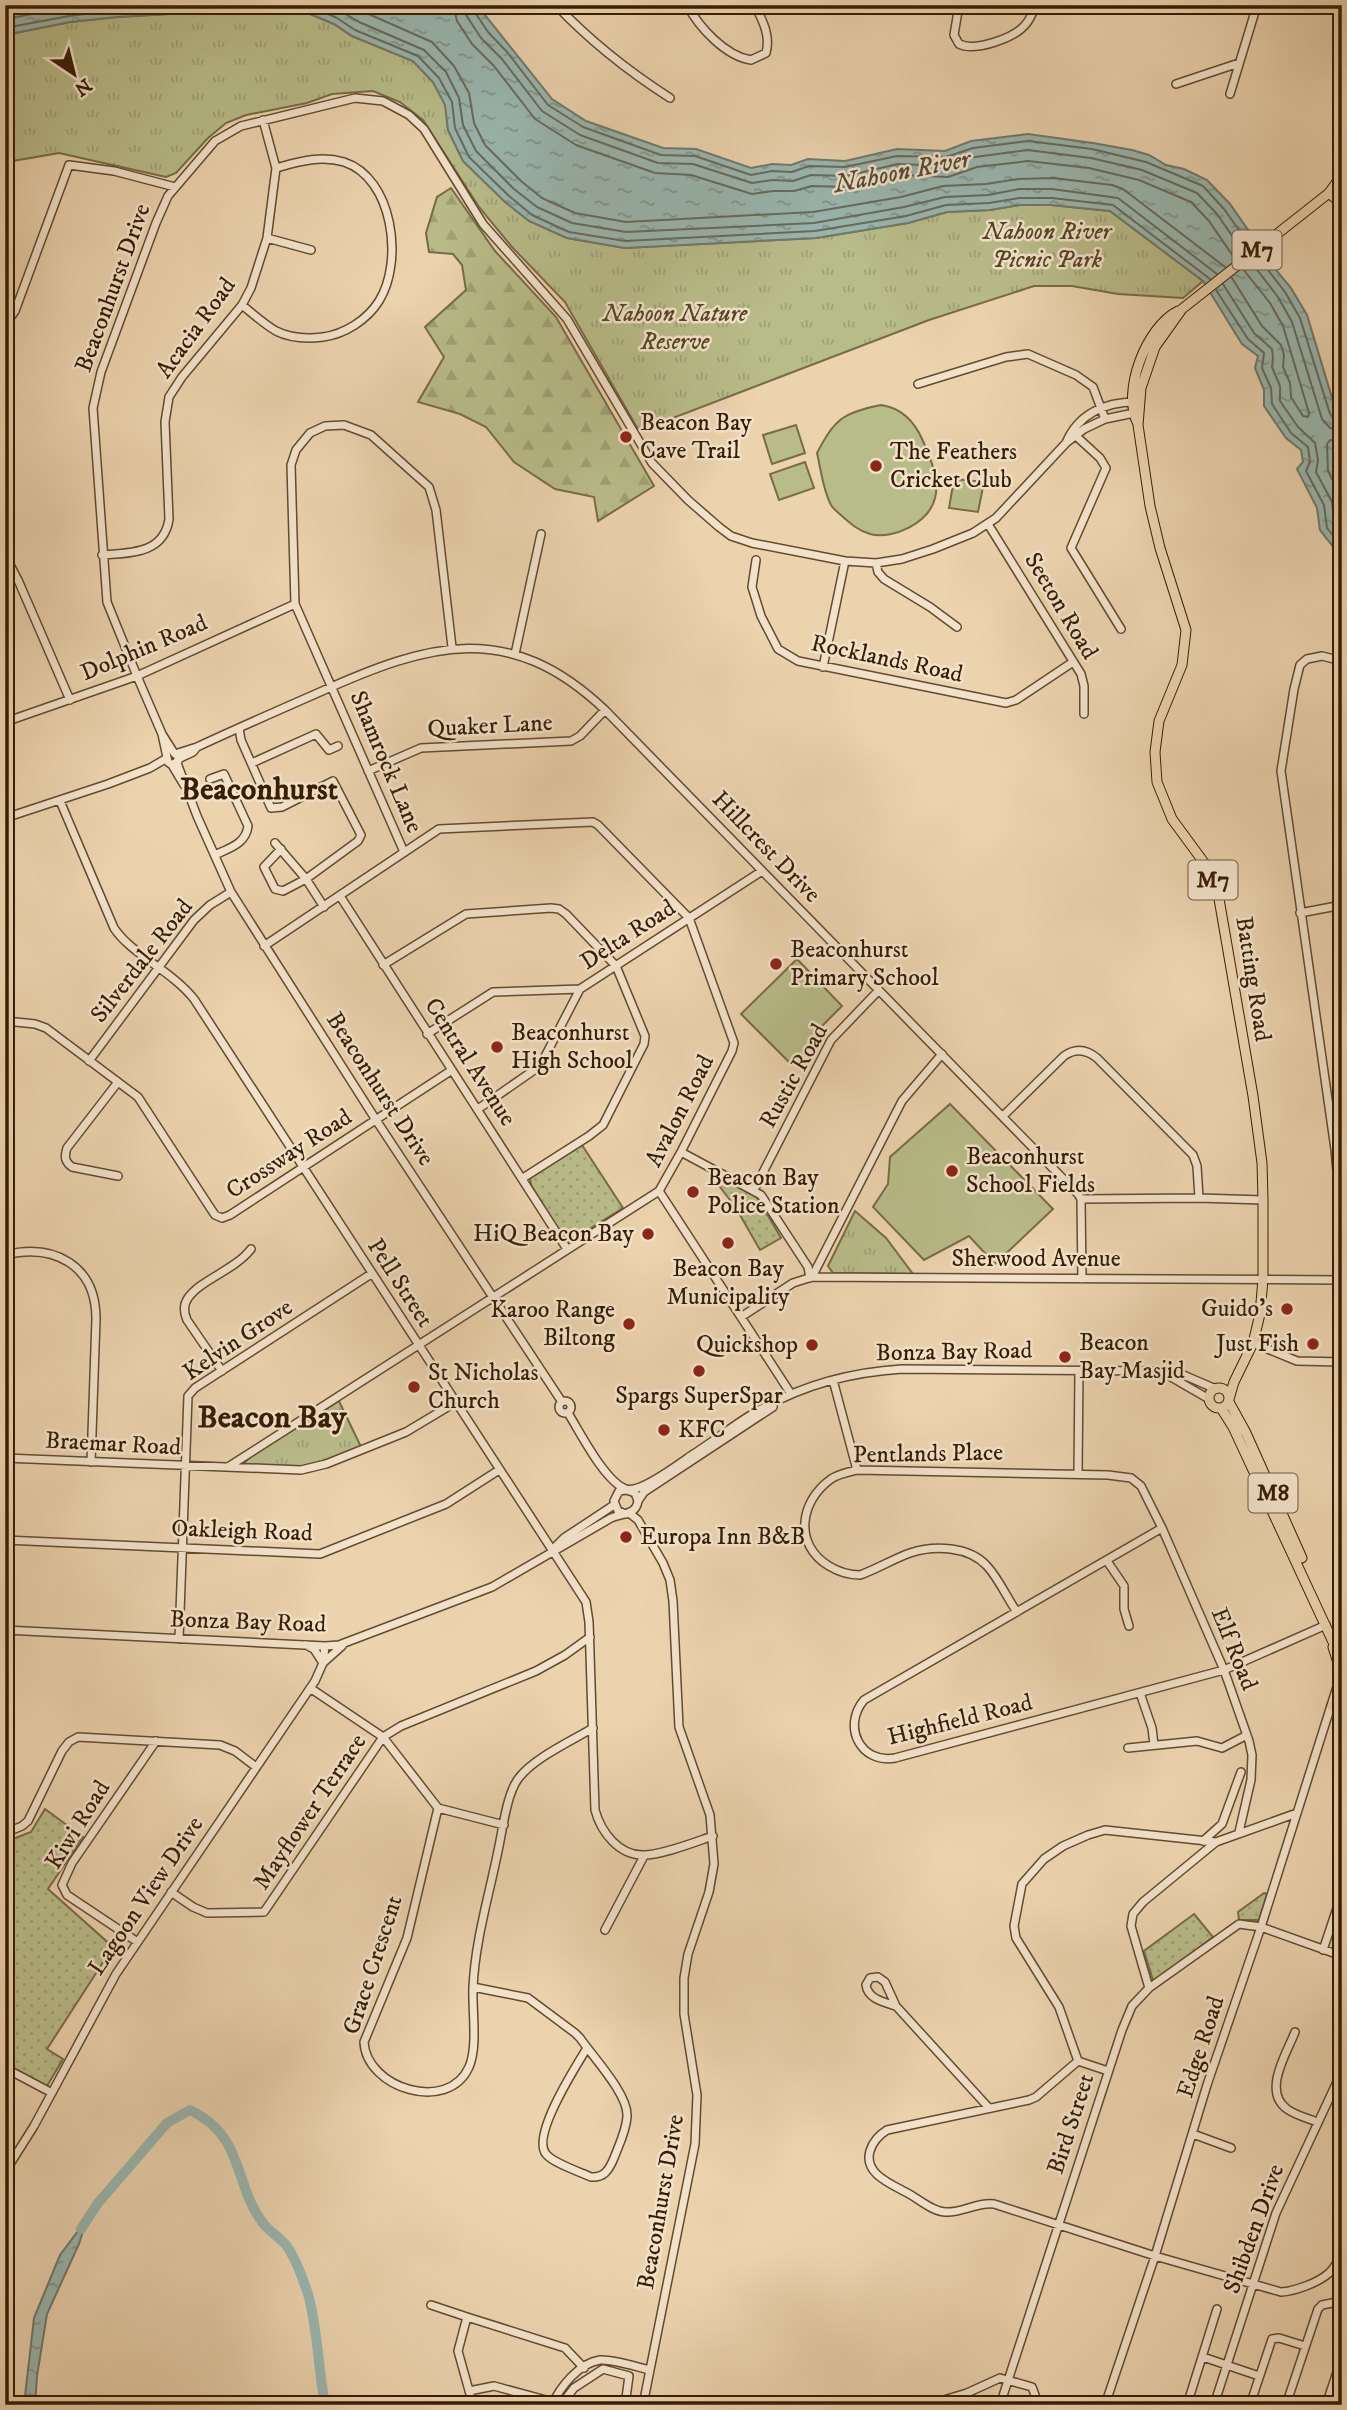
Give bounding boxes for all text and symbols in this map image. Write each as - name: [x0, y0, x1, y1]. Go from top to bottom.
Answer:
- north arrow: [38, 38, 108, 108]
- text: N: [70, 73, 96, 101]
- water label: Nahoon River: [829, 142, 975, 202]
- street label: Beaconhurst Drive: [69, 200, 157, 376]
- park label: Nahoon River Picnic Park: [981, 217, 1113, 275]
- road number: M7: [1232, 230, 1282, 270]
- street label: Acacia Road: [149, 272, 243, 384]
- park label: Nahoon Nature Reserve: [601, 299, 748, 357]
- place label: Beacon Bay Cave Trail: [640, 408, 752, 466]
- marker: Beacon Bay Cave Trail: [618, 429, 634, 445]
- place label: The Feathers Cricket Club: [890, 437, 1017, 495]
- marker: The Feathers Cricket Club: [868, 458, 884, 474]
- street label: Seeton Road: [1017, 547, 1105, 665]
- street label: Dolphin Road: [76, 608, 212, 688]
- street label: Rocklands Road: [808, 628, 966, 690]
- street label: Shamrock Lane: [343, 687, 429, 838]
- street label: Quaker Lane: [427, 708, 553, 744]
- district label: Beaconhurst: [180, 770, 339, 810]
- street label: Hillcrest Drive: [705, 785, 827, 909]
- road number: M7: [1188, 860, 1238, 900]
- street label: Silverdale Road: [84, 893, 200, 1029]
- street label: Delta Road: [575, 893, 681, 977]
- street label: Batting Road: [1228, 914, 1278, 1044]
- place label: Beaconhurst Primary School: [790, 935, 939, 993]
- marker: Beaconhurst Primary School: [768, 956, 784, 972]
- street label: Central Avenue: [417, 992, 523, 1132]
- street label: Beaconhurst Drive: [319, 1007, 441, 1171]
- place label: Beaconhurst High School: [511, 1018, 633, 1076]
- street label: Rustic Road: [753, 1019, 835, 1133]
- marker: Beaconhurst High School: [489, 1039, 505, 1055]
- street label: Avalon Road: [639, 1050, 721, 1172]
- street label: Crossway Road: [220, 1102, 358, 1206]
- place label: Beaconhurst School Fields: [966, 1142, 1095, 1200]
- place label: Beacon Bay Police Station: [707, 1163, 840, 1221]
- marker: Beaconhurst School Fields: [944, 1163, 960, 1179]
- marker: Beacon Bay Police Station: [685, 1184, 701, 1200]
- place label: HiQ Beacon Bay: [473, 1219, 635, 1249]
- marker: HiQ Beacon Bay: [640, 1226, 656, 1242]
- street label: Pell Street: [360, 1233, 440, 1333]
- marker: Beacon Bay Municipality: [720, 1235, 736, 1251]
- street label: Sherwood Avenue: [951, 1244, 1121, 1274]
- place label: Beacon Bay Municipality: [666, 1254, 790, 1312]
- street label: Kelvin Grove: [177, 1292, 299, 1388]
- place label: Guido's: [1201, 1294, 1273, 1324]
- place label: Karoo Range Biltong: [490, 1295, 615, 1353]
- marker: Guido's: [1279, 1301, 1295, 1317]
- marker: Karoo Range Biltong: [621, 1316, 637, 1332]
- place label: Beacon Bay Masjid: [1079, 1328, 1185, 1386]
- place label: Just Fish: [1214, 1329, 1299, 1359]
- place label: Quickshop: [696, 1330, 798, 1360]
- street label: Bonza Bay Road: [875, 1336, 1033, 1368]
- marker: Just Fish: [1305, 1336, 1321, 1352]
- marker: Quickshop: [804, 1337, 820, 1353]
- marker: Beacon Bay Masjid: [1057, 1349, 1073, 1365]
- place label: St Nicholas Church: [428, 1358, 539, 1416]
- marker: Spargs SuperSpar: [691, 1363, 707, 1379]
- marker: St Nicholas Church: [406, 1379, 422, 1395]
- place label: Spargs SuperSpar: [615, 1381, 783, 1411]
- district label: Beacon Bay: [198, 1398, 347, 1438]
- place label: KFC: [678, 1415, 726, 1445]
- marker: KFC: [656, 1422, 672, 1438]
- street label: Braemar Road: [44, 1425, 182, 1463]
- street label: Pentlands Place: [853, 1438, 1003, 1470]
- road number: M8: [1248, 1474, 1298, 1512]
- street label: Oakleigh Road: [171, 1514, 313, 1548]
- place label: Europa Inn B&B: [640, 1522, 806, 1552]
- marker: Europa Inn B&B: [618, 1529, 634, 1545]
- street label: Elf Road: [1204, 1603, 1264, 1695]
- street label: Bonza Bay Road: [169, 1604, 327, 1640]
- street label: Highfield Road: [885, 1688, 1036, 1752]
- street label: Mayflower Terrace: [247, 1728, 373, 1896]
- street label: Kiwi Road: [39, 1775, 117, 1875]
- street label: Lagoon View Drive: [82, 1811, 210, 1981]
- street label: Grace Crescent: [336, 1891, 410, 2038]
- street label: Edge Road: [1170, 1992, 1232, 2102]
- street label: Bird Street: [1041, 2070, 1101, 2178]
- street label: Beaconhurst Drive: [631, 2112, 691, 2292]
- street label: Shibden Drive: [1217, 2160, 1291, 2298]

